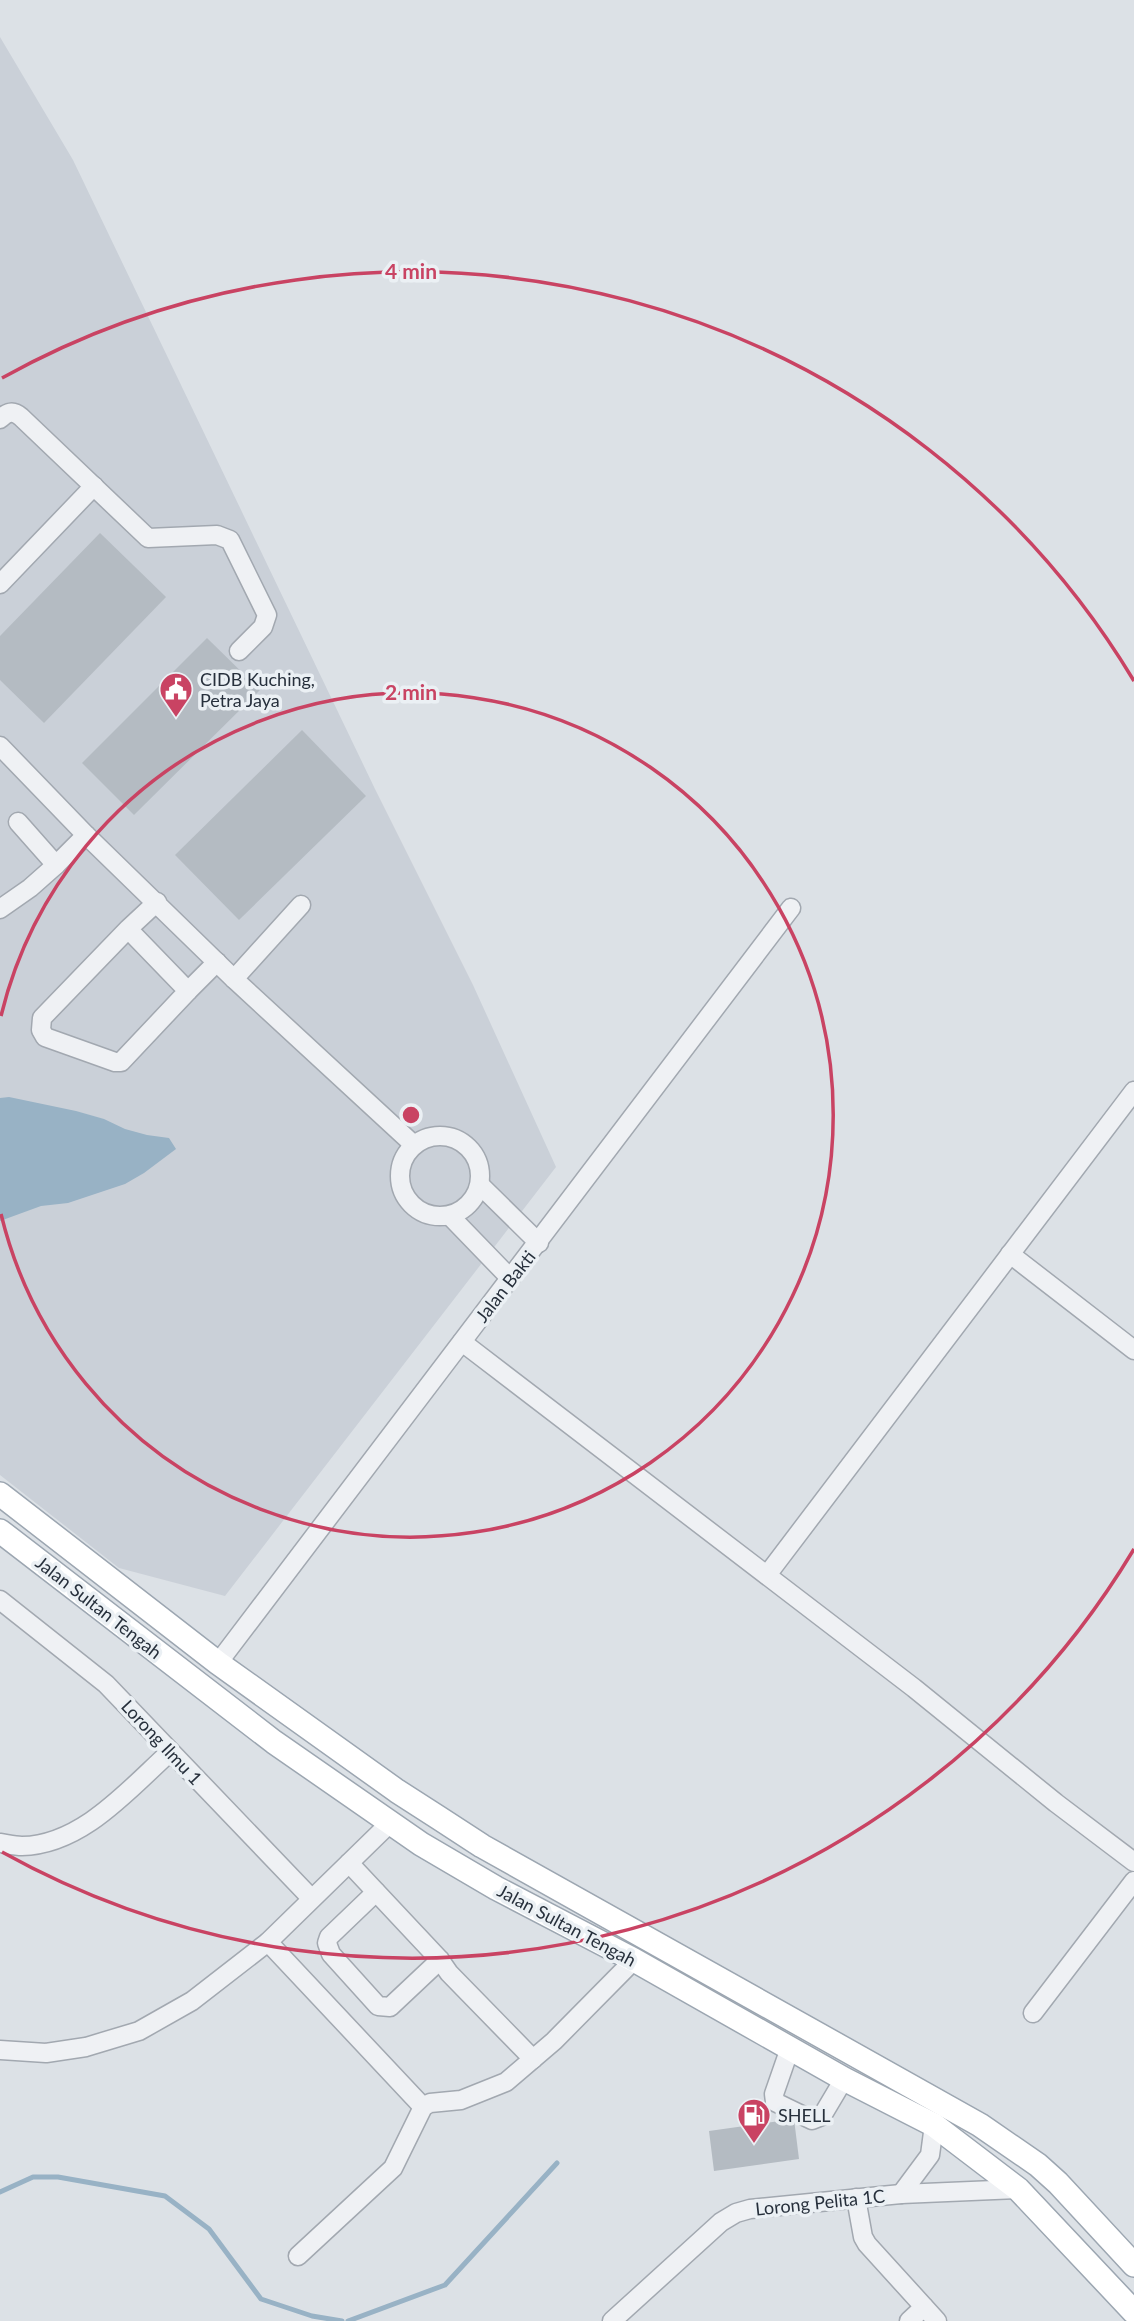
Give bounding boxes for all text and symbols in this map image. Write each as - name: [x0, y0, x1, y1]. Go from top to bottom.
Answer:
- text: 4 min: [385, 258, 437, 283]
- place label: CIDB Kuching, Petra Jaya: [200, 668, 315, 711]
- public building icon: CIDB Kuching, Petra Jaya: [157, 670, 195, 719]
- text: 2 min: [385, 679, 437, 704]
- centre of rings: [399, 1103, 423, 1127]
- street label: Jalan Bakti: [470, 1246, 540, 1326]
- street label: Jalan Sultan Tengah: [32, 1551, 166, 1663]
- street label: Lorong Ilmu 1: [117, 1695, 207, 1789]
- street label: Jalan Sultan Tengah: [494, 1879, 640, 1971]
- fuel station icon: SHELL: [735, 2096, 773, 2145]
- place label: SHELL: [778, 2104, 830, 2126]
- street label: Lorong Pelita 1C: [754, 2184, 886, 2220]

